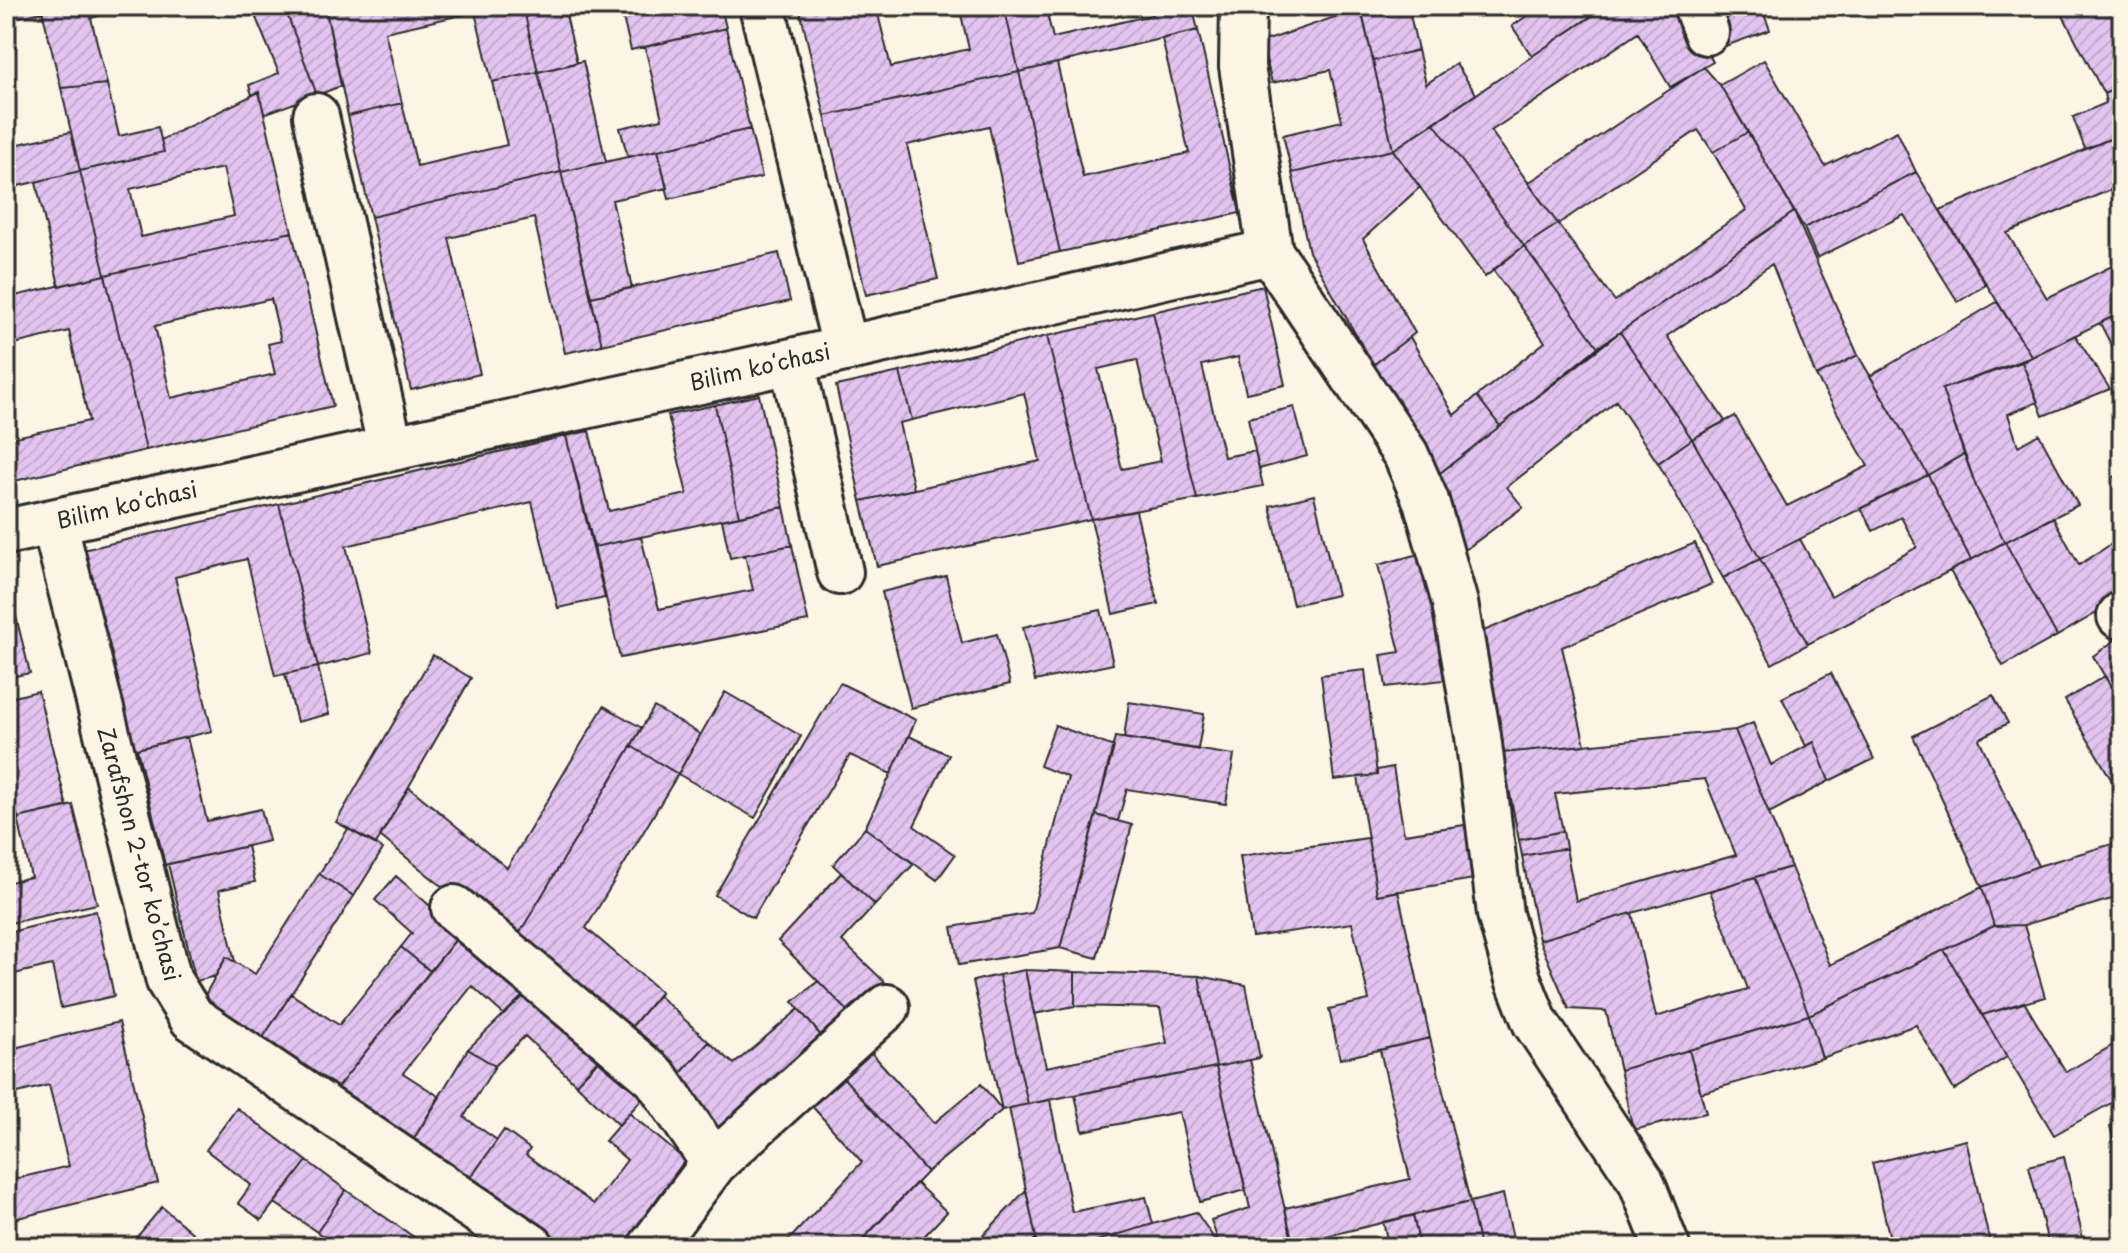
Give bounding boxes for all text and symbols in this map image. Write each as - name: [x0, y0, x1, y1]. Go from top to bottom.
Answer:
- street label: Bilim koʻchasi: [686, 333, 833, 398]
- street label: Bilim koʻchasi: [53, 471, 200, 536]
- street label: Zarafshon 2-tor koʼchasi: [91, 723, 190, 984]

